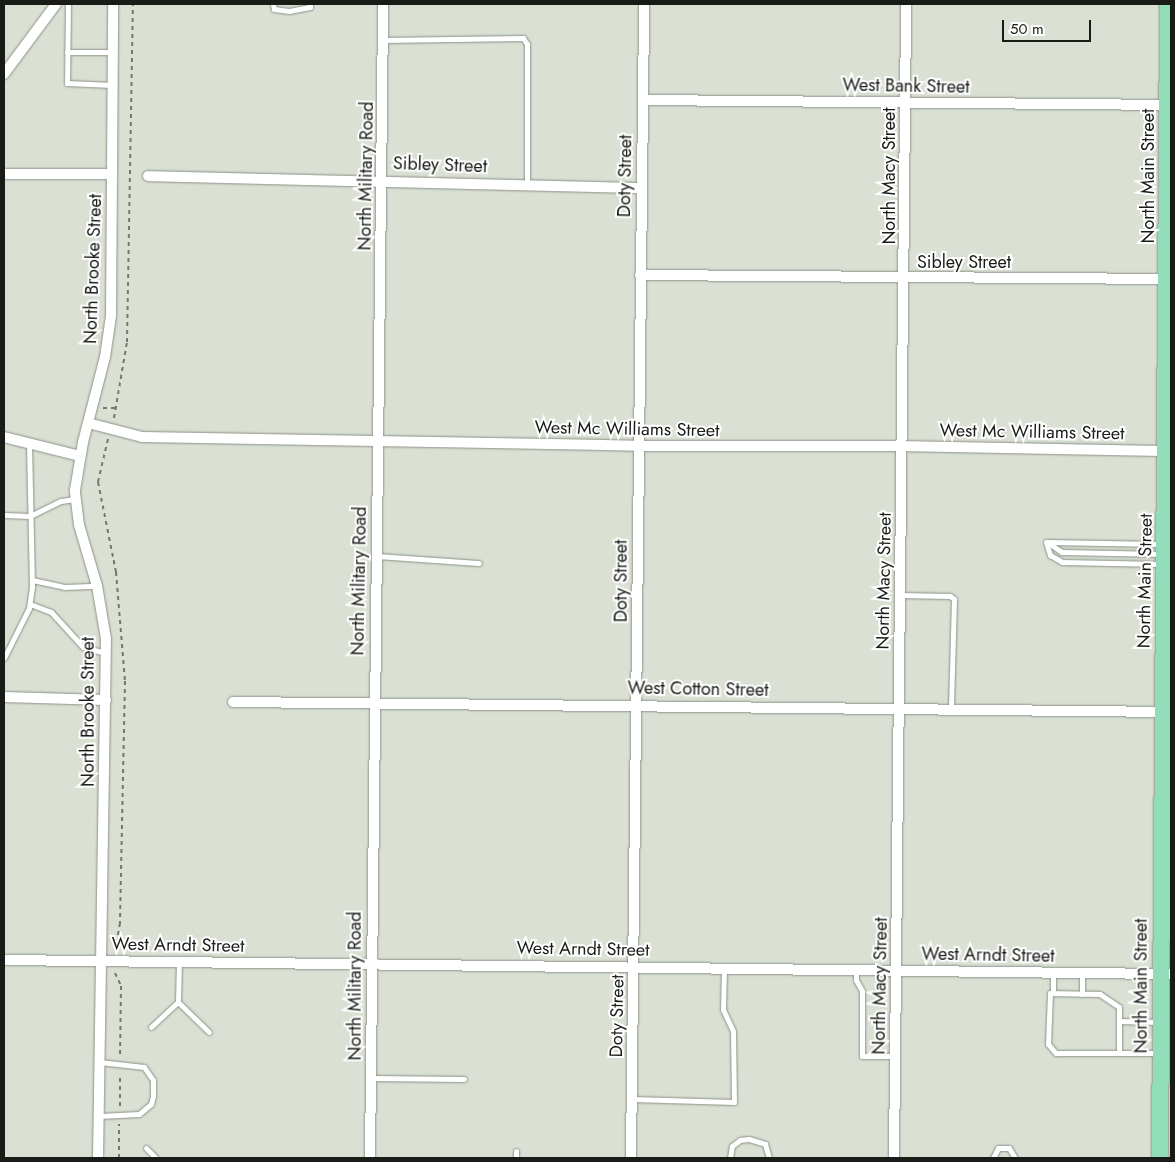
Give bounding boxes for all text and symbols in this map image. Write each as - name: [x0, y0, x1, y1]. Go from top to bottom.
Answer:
- scale bar: [1005, 10, 1094, 42]
- text: 50 m: [1010, 18, 1044, 40]
- street label: West Bank Street: [842, 74, 970, 98]
- street label: North Military Road: [354, 101, 378, 251]
- street label: North Macy Street: [878, 107, 900, 245]
- street label: North Main Street: [1137, 109, 1159, 243]
- street label: Doty Street: [613, 134, 637, 218]
- street label: Sibley Street: [393, 153, 487, 177]
- street label: North Brooke Street: [80, 194, 106, 344]
- street label: Sibley Street: [917, 251, 1011, 273]
- street label: West Mc Williams Street: [534, 417, 720, 441]
- street label: West Mc Williams Street: [939, 420, 1125, 444]
- street label: North Military Road: [347, 506, 371, 656]
- street label: North Macy Street: [872, 512, 896, 650]
- street label: North Main Street: [1133, 513, 1157, 649]
- street label: Doty Street: [610, 540, 632, 622]
- street label: North Brooke Street: [77, 637, 99, 787]
- street label: West Cotton Street: [627, 677, 769, 701]
- street label: North Military Road: [344, 911, 366, 1061]
- street label: North Macy Street: [868, 917, 892, 1055]
- street label: North Main Street: [1130, 919, 1152, 1053]
- street label: West Arndt Street: [111, 933, 245, 957]
- street label: West Arndt Street: [516, 937, 650, 961]
- street label: West Arndt Street: [921, 943, 1055, 967]
- street label: Doty Street: [605, 974, 629, 1058]

